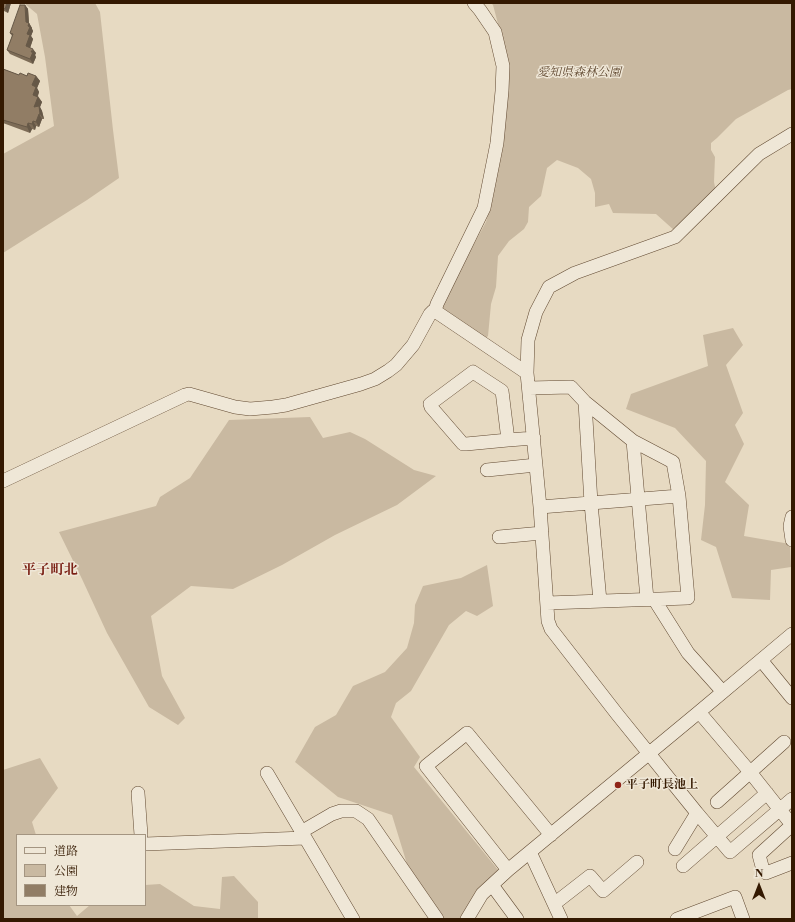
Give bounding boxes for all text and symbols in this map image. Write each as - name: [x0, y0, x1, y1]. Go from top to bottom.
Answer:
- park label: 愛知県森林公園: [537, 66, 621, 80]
- district label: 平子町北: [22, 563, 78, 579]
- place label: 平子町長池上: [626, 778, 698, 792]
- marker: 平子町長池上: [613, 780, 623, 790]
- legend: [16, 834, 146, 906]
- text: 道路: [54, 844, 78, 859]
- text: 公園: [54, 864, 78, 879]
- north arrow: [739, 866, 779, 906]
- text: N: [755, 867, 763, 881]
- text: 建物: [54, 884, 78, 899]

